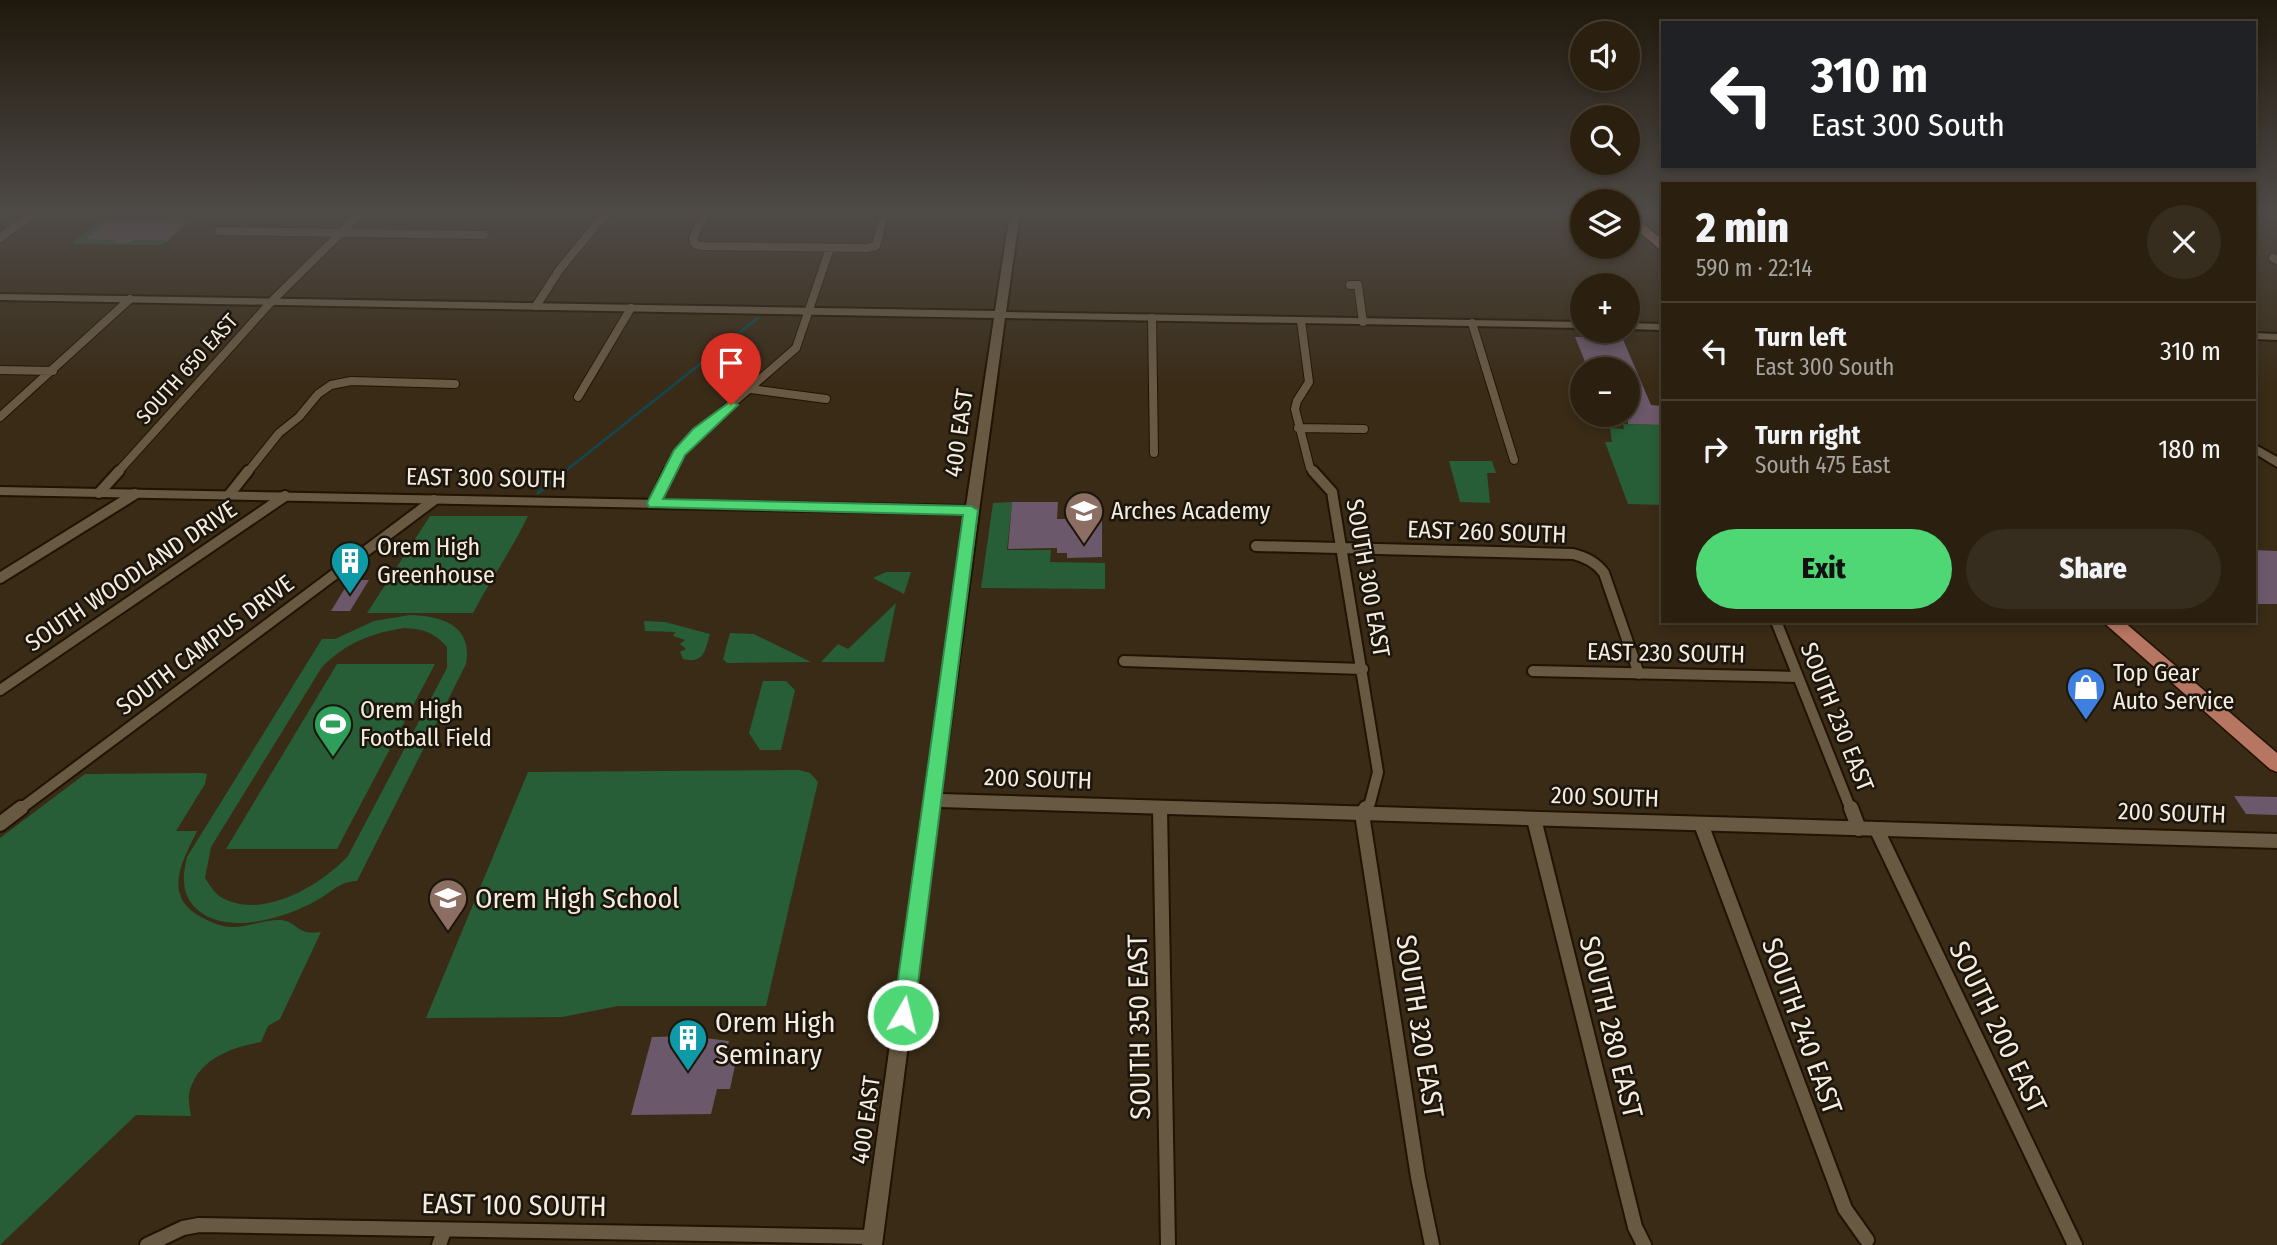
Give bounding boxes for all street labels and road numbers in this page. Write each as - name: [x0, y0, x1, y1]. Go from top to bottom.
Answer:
- street label: SOUTH 650 EAST: [131, 308, 244, 430]
- street label: 400 EAST: [939, 387, 979, 479]
- street label: EAST 300 SOUTH: [406, 463, 566, 493]
- street label: SOUTH WOODLAND DRIVE: [20, 495, 242, 657]
- street label: SOUTH 300 EAST: [1340, 497, 1396, 659]
- street label: EAST 260 SOUTH: [1407, 515, 1567, 549]
- street label: SOUTH CAMPUS DRIVE: [111, 569, 299, 721]
- street label: EAST 230 SOUTH: [1587, 638, 1745, 668]
- street label: SOUTH 230 EAST: [1794, 638, 1880, 796]
- street label: 200 SOUTH: [984, 763, 1092, 795]
- street label: 200 SOUTH: [1551, 781, 1659, 813]
- street label: 200 SOUTH: [2118, 797, 2226, 829]
- street label: SOUTH 320 EAST: [1389, 932, 1451, 1120]
- street label: SOUTH 280 EAST: [1572, 933, 1650, 1121]
- street label: SOUTH 240 EAST: [1755, 933, 1849, 1119]
- street label: SOUTH 350 EAST: [1121, 934, 1157, 1120]
- street label: SOUTH 200 EAST: [1942, 936, 2054, 1118]
- street label: 400 EAST: [846, 1074, 886, 1166]
- street label: EAST 100 SOUTH: [421, 1187, 607, 1223]

